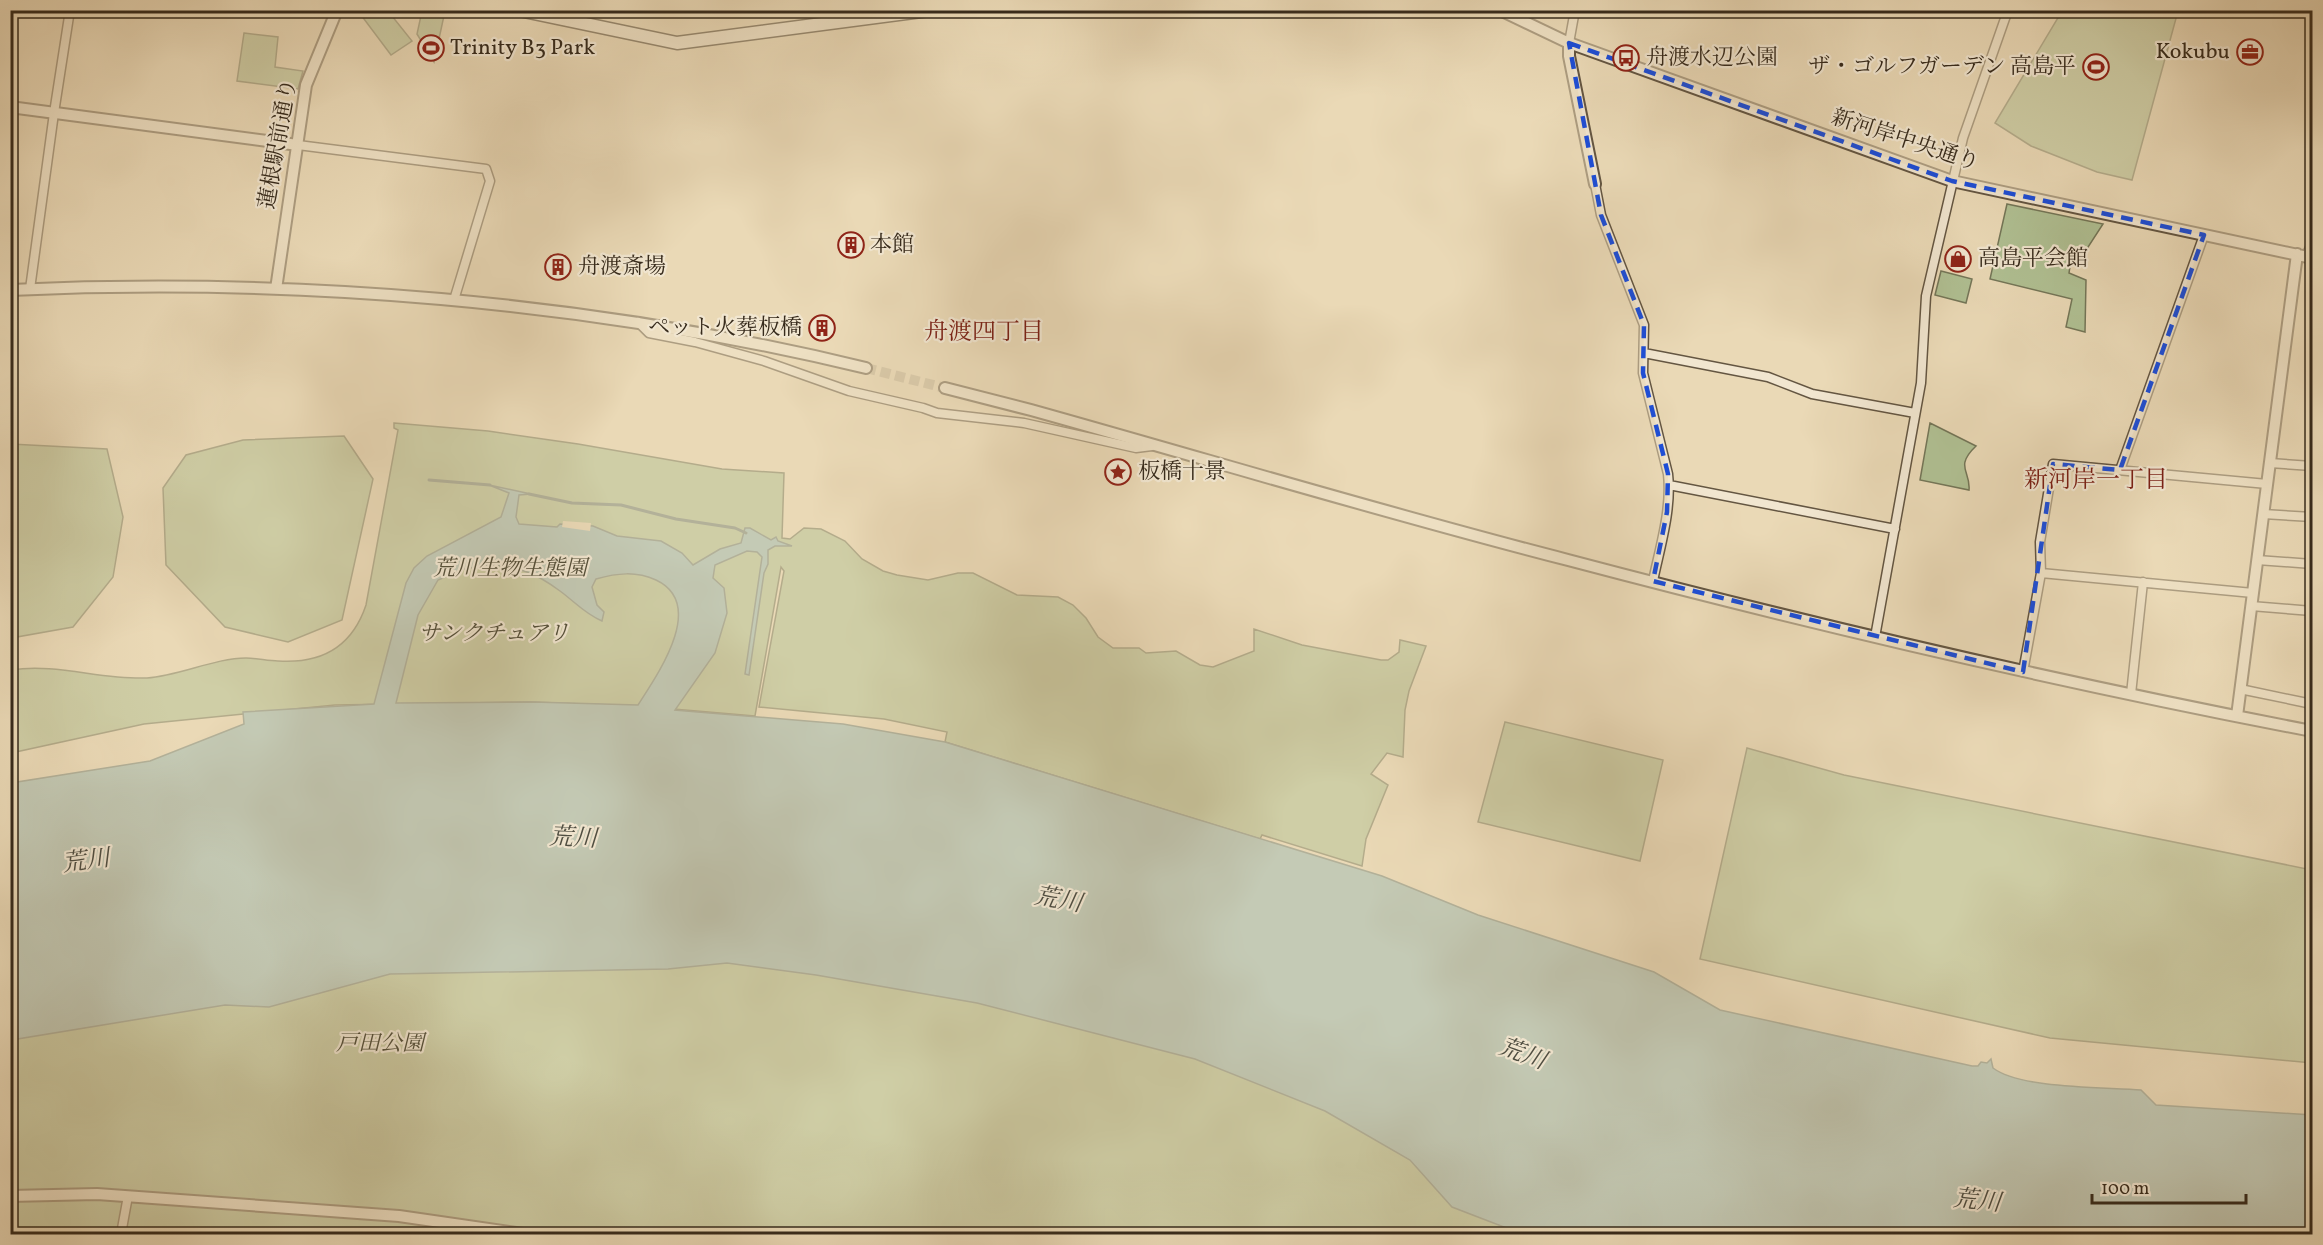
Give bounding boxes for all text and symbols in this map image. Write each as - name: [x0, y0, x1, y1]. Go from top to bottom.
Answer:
- sports icon: Trinity B3 Park: [416, 33, 446, 63]
- place label: Trinity B3 Park: [450, 33, 595, 64]
- place label: Kokubu: [2156, 37, 2230, 68]
- office icon: Kokubu: [2235, 37, 2265, 67]
- bus stop icon: 舟渡水辺公園: [1611, 43, 1641, 73]
- place label: 舟渡水辺公園: [1646, 43, 1778, 74]
- place label: ザ・ゴルフガーデン 高島平: [1808, 52, 2076, 83]
- sports icon: ザ・ゴルフガーデン 高島平: [2081, 52, 2111, 82]
- street label: 蓮根駅前通り: [252, 76, 306, 212]
- street label: 新河岸中央通り: [1827, 102, 1983, 180]
- building icon: 本館: [836, 230, 866, 260]
- place label: 本館: [870, 230, 914, 261]
- shop icon: 高島平会館: [1943, 244, 1973, 274]
- place label: 高島平会館: [1978, 244, 2088, 275]
- building icon: 舟渡斎場: [543, 252, 573, 282]
- place label: 舟渡斎場: [578, 252, 666, 283]
- place label: ペット火葬板橋: [648, 313, 802, 344]
- building icon: ペット火葬板橋: [807, 313, 837, 343]
- district label: 舟渡四丁目: [924, 316, 1044, 350]
- place icon: 板橋十景: [1103, 457, 1133, 487]
- place label: 板橋十景: [1138, 457, 1226, 488]
- district label: 新河岸一丁目: [2024, 464, 2168, 498]
- park label: 荒川生物生態園: [433, 554, 590, 585]
- park label: サンクチュアリ: [419, 619, 569, 650]
- water label: 荒川: [548, 821, 601, 857]
- water label: 荒川: [60, 842, 115, 882]
- water label: 荒川: [1031, 880, 1088, 922]
- park label: 戸田公園: [336, 1029, 427, 1060]
- water label: 荒川: [1494, 1031, 1553, 1080]
- scale bar: [2092, 1167, 2246, 1205]
- text: 100 m: [2101, 1177, 2150, 1202]
- water label: 荒川: [1951, 1183, 2006, 1222]

